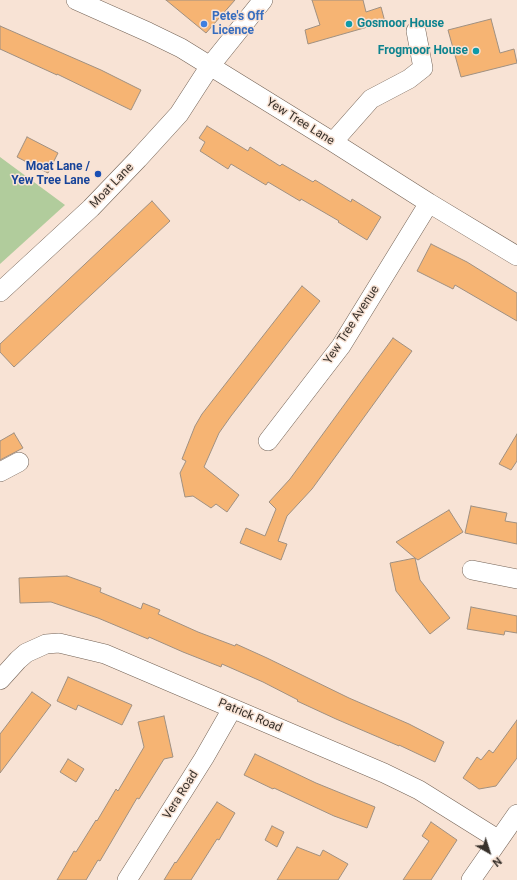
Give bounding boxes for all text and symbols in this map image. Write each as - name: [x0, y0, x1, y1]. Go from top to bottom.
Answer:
- place label: Pete's Off Licence: [212, 10, 264, 38]
- place label: Gosmoor House: [357, 17, 444, 31]
- marker: Pete's Off Licence: [199, 19, 209, 29]
- marker: Gosmoor House: [344, 19, 354, 29]
- place label: Frogmoor House: [378, 44, 468, 58]
- marker: Frogmoor House: [471, 46, 481, 56]
- street label: Yew Tree Lane: [263, 95, 337, 149]
- place label: Moat Lane / Yew Tree Lane: [11, 160, 90, 188]
- street label: Moat Lane: [87, 161, 137, 211]
- marker: Moat Lane / Yew Tree Lane: [93, 169, 103, 179]
- street label: Yew Tree Avenue: [321, 283, 383, 367]
- street label: Patrick Road: [216, 696, 284, 736]
- street label: Vera Road: [160, 768, 202, 822]
- north arrow: [469, 832, 509, 872]
- text: N: [490, 854, 504, 869]

